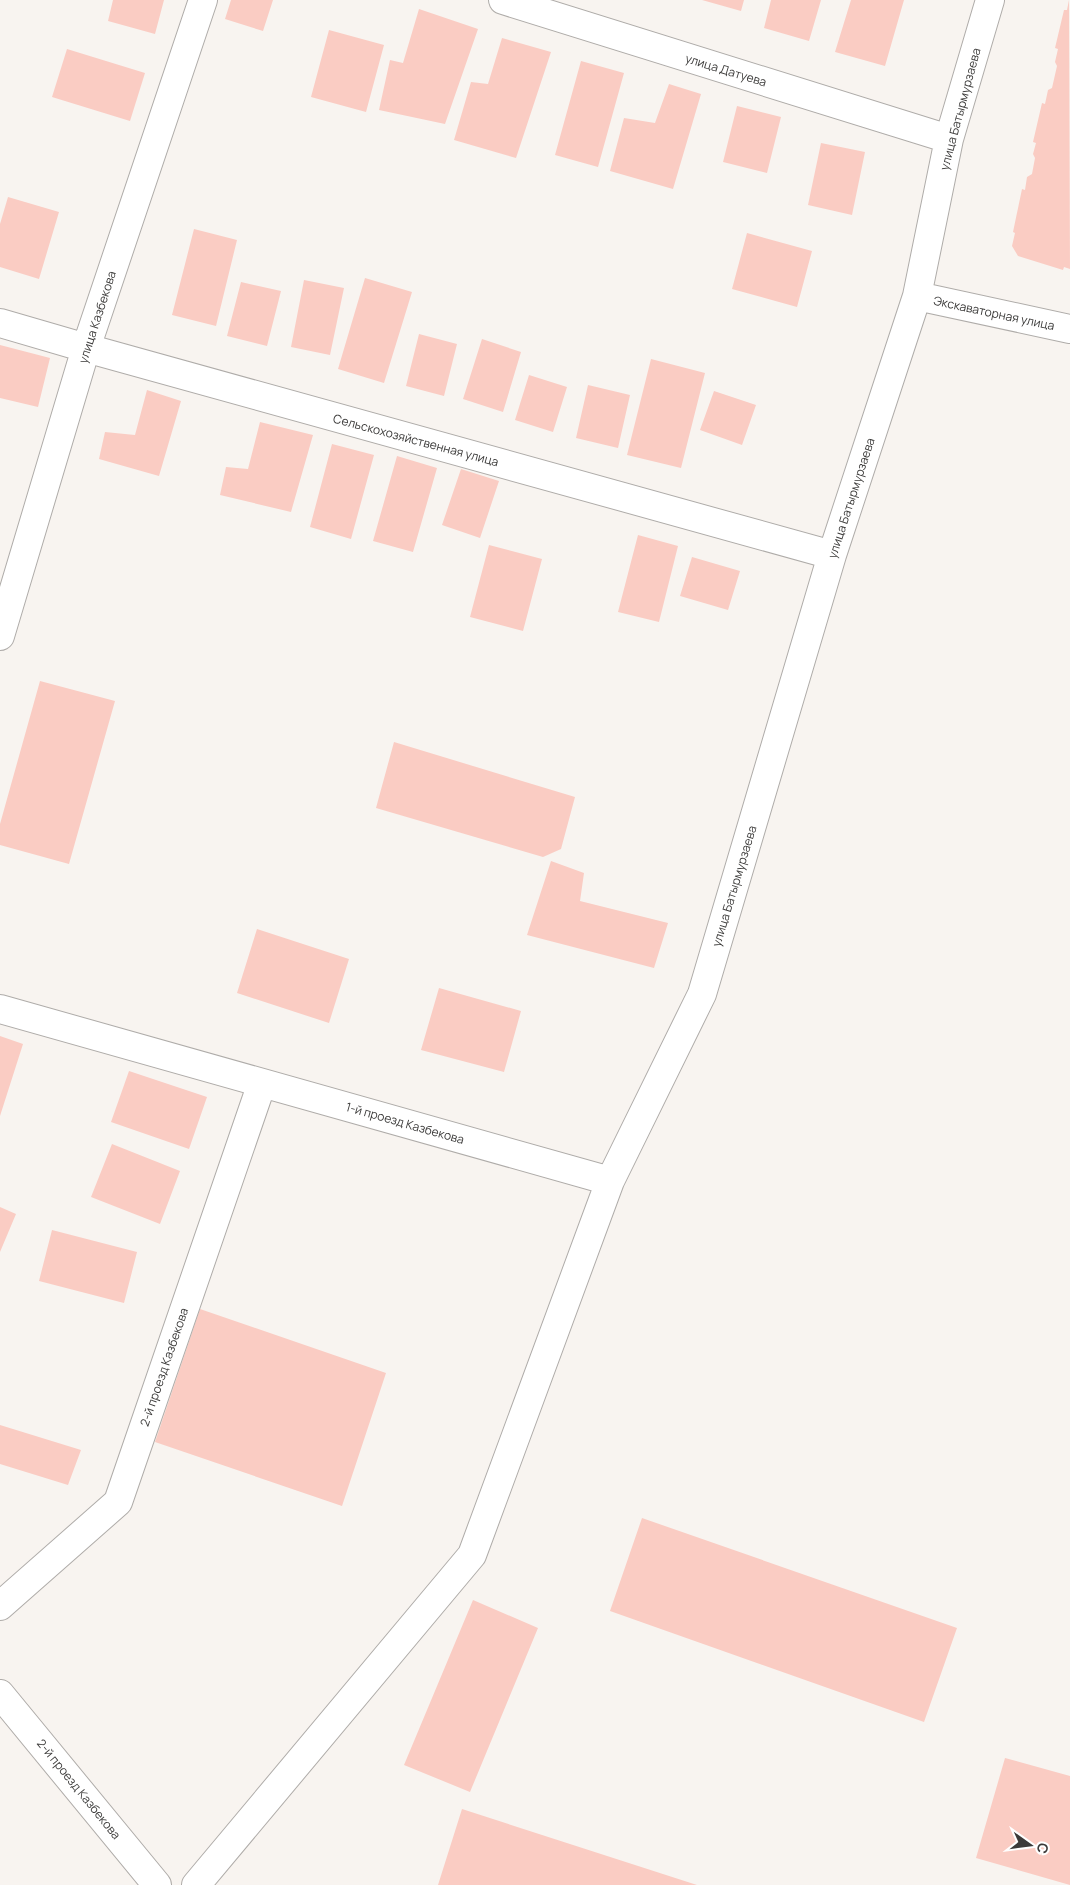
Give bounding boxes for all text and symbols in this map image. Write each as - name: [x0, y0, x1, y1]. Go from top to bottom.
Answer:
- street label: улица Батырмурзаева: [936, 46, 984, 172]
- street label: улица Датуева: [683, 50, 769, 90]
- street label: улица Казбекова: [74, 269, 120, 365]
- street label: Экскаваторная улица: [932, 292, 1056, 334]
- street label: Сельскохозяйственная улица: [331, 410, 501, 470]
- street label: улица Батырмурзаева: [823, 436, 879, 560]
- street label: улица Батырмурзаева: [707, 823, 761, 949]
- street label: 1-й проезд Казбекова: [344, 1098, 466, 1148]
- street label: 2-й проезд Казбекова: [136, 1305, 192, 1429]
- street label: 2-й проезд Казбекова: [33, 1735, 125, 1843]
- north arrow: [1005, 1820, 1055, 1870]
- text: С: [1033, 1841, 1054, 1856]

